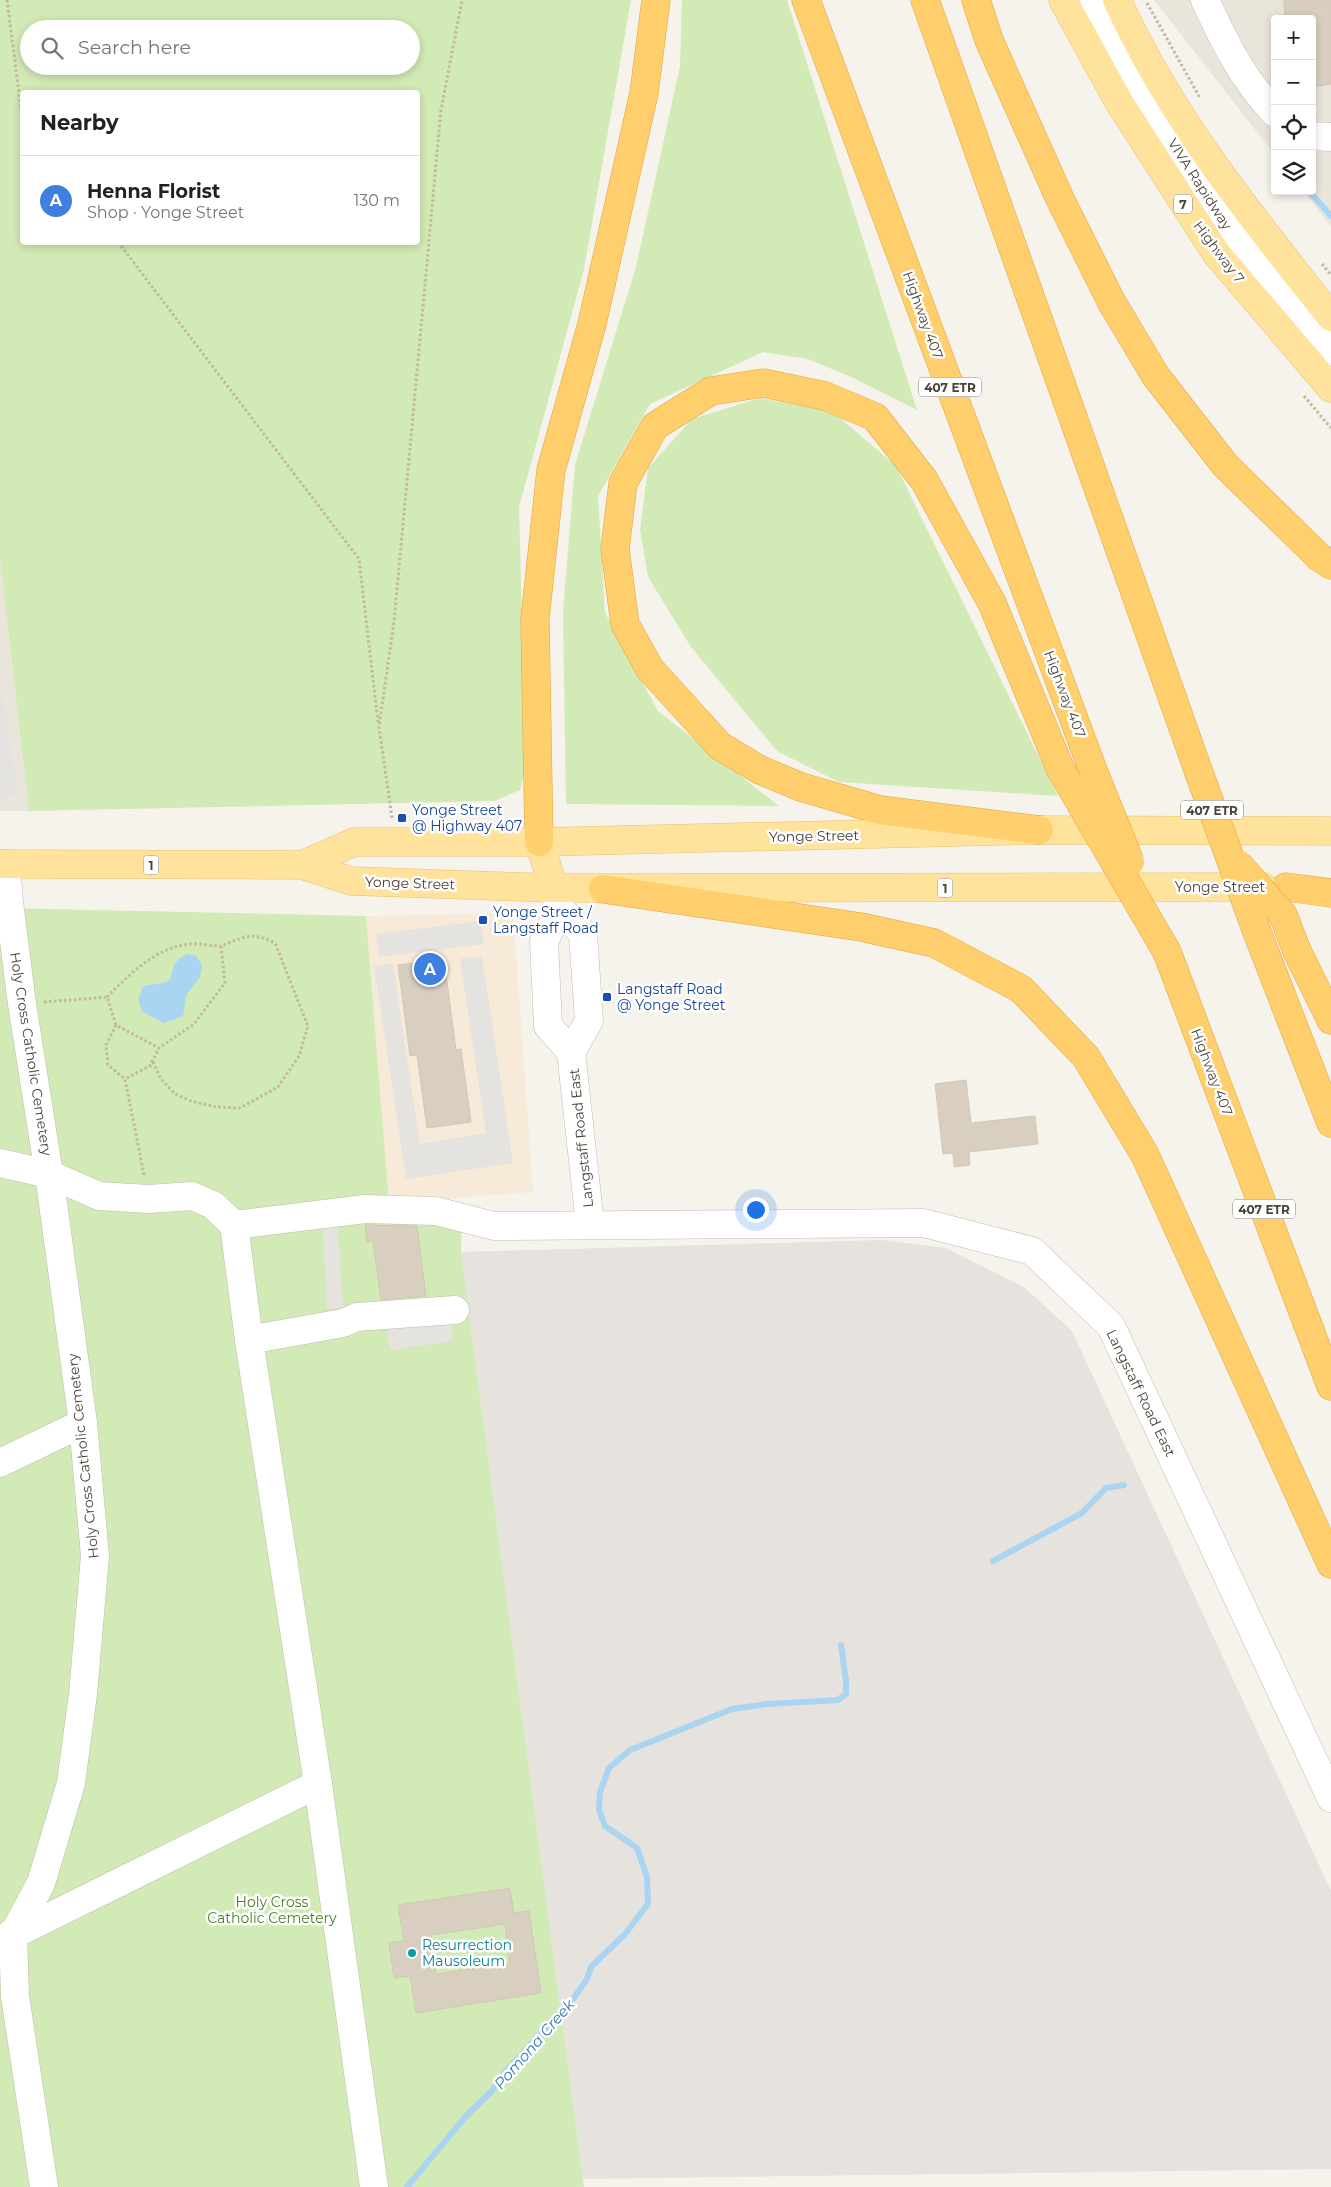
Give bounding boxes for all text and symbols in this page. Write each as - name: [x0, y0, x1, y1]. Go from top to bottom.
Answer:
- map controls: [1271, 15, 1316, 195]
- button: +: [1271, 15, 1316, 60]
- search box: [20, 20, 420, 75]
- icon: search: [38, 34, 66, 62]
- text: Search here: [78, 36, 191, 59]
- button: −: [1271, 60, 1316, 105]
- button: locate: [1271, 105, 1316, 150]
- text: Nearby: [40, 110, 119, 135]
- street label: VIVA Rapidway: [1164, 135, 1236, 233]
- button: layers: [1271, 150, 1316, 195]
- text: Henna Florist: [87, 180, 220, 203]
- text: A: [50, 191, 62, 210]
- text: 130 m: [353, 191, 400, 210]
- road number: 7: [1174, 194, 1192, 213]
- text: Shop · Yonge Street: [87, 203, 244, 222]
- street label: Highway 7: [1190, 217, 1248, 287]
- street label: Highway 407: [899, 269, 947, 361]
- road number: 407 ETR: [919, 378, 981, 397]
- street label: Highway 407: [1040, 648, 1090, 740]
- road number: 407 ETR: [1181, 800, 1243, 820]
- place label: Yonge Street @ Highway 407: [412, 801, 522, 835]
- marker: Yonge Street @ Highway 407: [396, 812, 408, 824]
- street label: Yonge Street: [769, 826, 860, 846]
- road number: 1: [144, 856, 158, 874]
- street label: Yonge Street: [365, 872, 456, 894]
- road number: 1: [938, 878, 952, 898]
- street label: Yonge Street: [1175, 878, 1265, 896]
- place label: Yonge Street / Langstaff Road: [493, 903, 599, 937]
- marker: Yonge Street / Langstaff Road: [477, 914, 489, 926]
- pin: A: [414, 950, 446, 988]
- street label: Holy Cross Catholic Cemetery: [6, 951, 56, 1158]
- place label: Langstaff Road @ Yonge Street: [617, 980, 726, 1014]
- marker: Langstaff Road @ Yonge Street: [601, 991, 613, 1003]
- street label: Highway 407: [1187, 1026, 1237, 1118]
- street label: Langstaff Road East: [565, 1067, 597, 1208]
- your location: [743, 1197, 769, 1223]
- road number: 407 ETR: [1233, 1200, 1295, 1218]
- street label: Langstaff Road East: [1102, 1326, 1180, 1460]
- street label: Holy Cross Catholic Cemetery: [63, 1352, 103, 1559]
- park label: Holy Cross Catholic Cemetery: [207, 1893, 337, 1927]
- place label: Resurrection Mausoleum: [422, 1936, 512, 1970]
- marker: Resurrection Mausoleum: [406, 1947, 418, 1959]
- water label: Pomona Creek: [490, 1994, 579, 2093]

